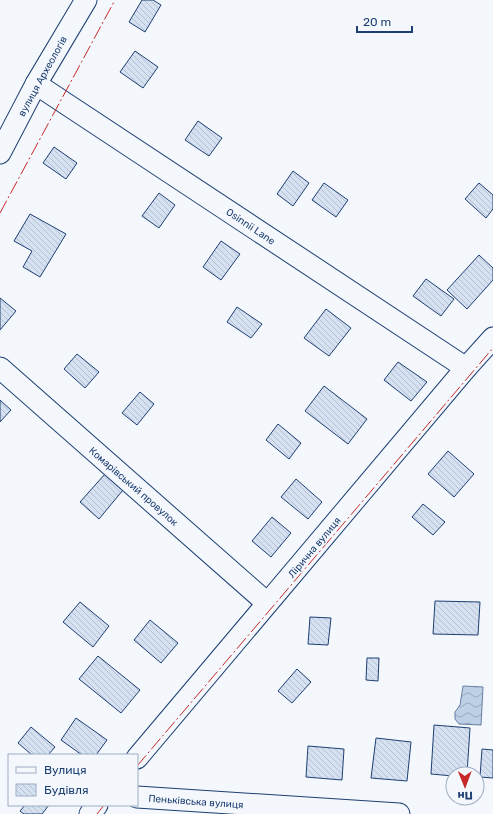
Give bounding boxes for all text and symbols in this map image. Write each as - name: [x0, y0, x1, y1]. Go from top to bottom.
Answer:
- scale bar: [357, 8, 412, 34]
- text: 20 m: [363, 15, 391, 29]
- street label: вулиця Археологів: [16, 34, 70, 119]
- street label: Osinnii Lane: [224, 206, 278, 248]
- street label: Комарівський провулок: [86, 445, 181, 529]
- street label: Лірична вулиця: [286, 515, 344, 580]
- legend: [8, 754, 138, 806]
- text: Вулиця: [44, 763, 86, 777]
- north arrow: [445, 766, 485, 806]
- text: Будівля: [44, 783, 89, 797]
- text: Пн: [457, 789, 473, 802]
- street label: Пеньківська вулиця: [148, 793, 244, 811]

